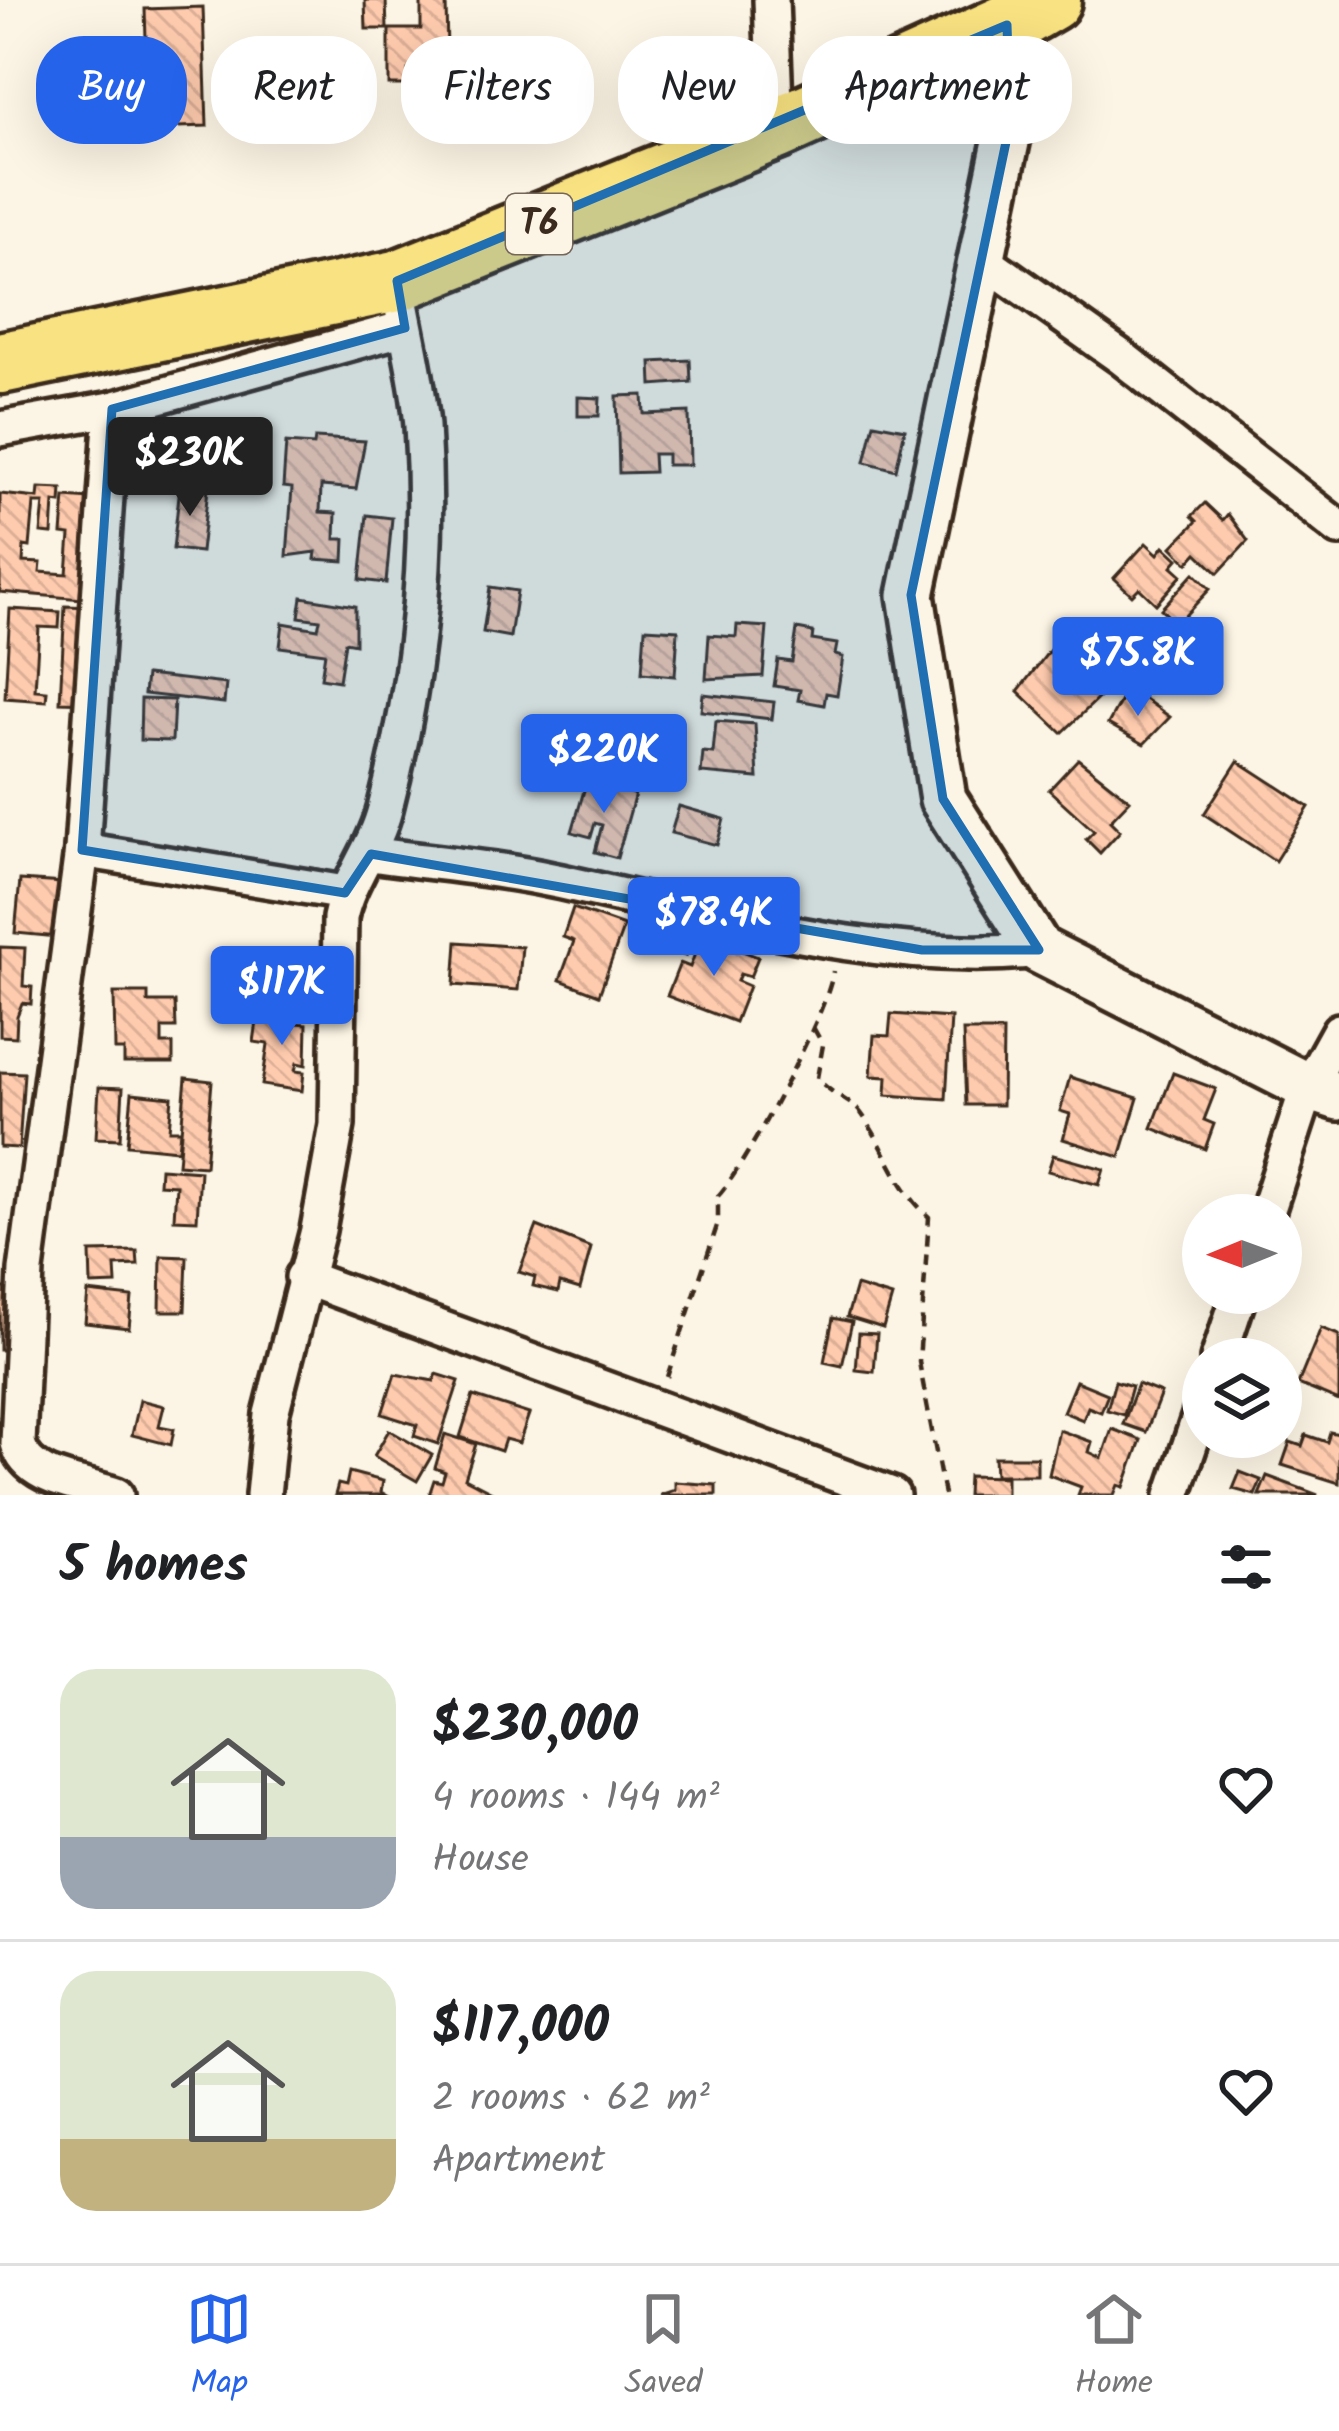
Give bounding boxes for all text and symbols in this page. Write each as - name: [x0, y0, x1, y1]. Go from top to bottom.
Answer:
- chip: Buy: [36, 36, 187, 144]
- chip: Rent: [211, 36, 377, 144]
- chip: Filters: [401, 36, 594, 144]
- chip: New: [618, 36, 778, 144]
- chip: Apartment: [802, 36, 1072, 144]
- road number: T6: [506, 194, 572, 254]
- pin: $230K: [106, 417, 274, 519]
- text: $230K: [135, 425, 245, 487]
- pin: $75.8K: [1040, 617, 1236, 719]
- text: $75.8K: [1080, 625, 1196, 687]
- pin: $220K: [520, 714, 688, 816]
- text: $220K: [548, 722, 660, 784]
- pin: $78.4K: [616, 877, 812, 979]
- text: $78.4K: [655, 885, 773, 947]
- pin: $117K: [198, 946, 366, 1048]
- text: $117K: [238, 954, 326, 1016]
- north arrow: [1182, 1194, 1302, 1314]
- map controls: [1182, 1194, 1302, 1458]
- button: layers: [1182, 1338, 1302, 1458]
- text: 5 homes: [60, 1527, 248, 1608]
- icon: filters: [1213, 1534, 1279, 1600]
- text: $230,000: [432, 1687, 638, 1768]
- icon: home: [156, 1717, 300, 1861]
- icon: heart: [1213, 1756, 1279, 1822]
- text: 4 rooms · 144 m²: [432, 1768, 719, 1830]
- text: House: [432, 1830, 529, 1892]
- text: $117,000: [432, 1988, 609, 2069]
- icon: home: [156, 2019, 300, 2163]
- icon: heart: [1213, 2058, 1279, 2124]
- text: 2 rooms · 62 m²: [432, 2069, 710, 2131]
- text: Apartment: [432, 2131, 605, 2193]
- tab: Map: [186, 2286, 252, 2411]
- tab: Saved: [624, 2286, 703, 2411]
- tab: Home: [1075, 2286, 1153, 2411]

